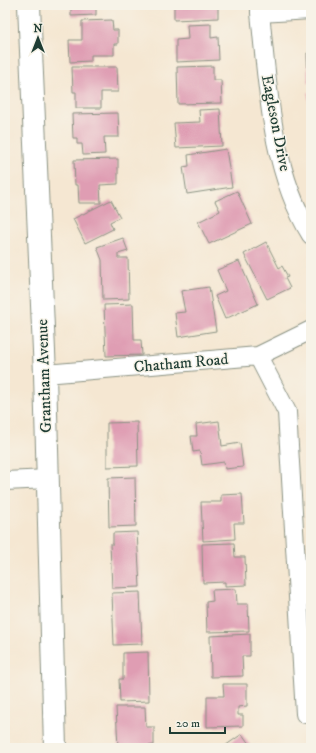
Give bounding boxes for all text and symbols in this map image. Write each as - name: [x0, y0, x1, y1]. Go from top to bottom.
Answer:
- north arrow: [18, 18, 58, 58]
- text: N: [33, 22, 43, 36]
- street label: Eagleson Drive: [257, 73, 295, 173]
- street label: Grantham Avenue: [32, 318, 56, 433]
- street label: Chatham Road: [133, 349, 229, 377]
- scale bar: [170, 709, 225, 735]
- text: 20 m: [176, 716, 200, 731]

